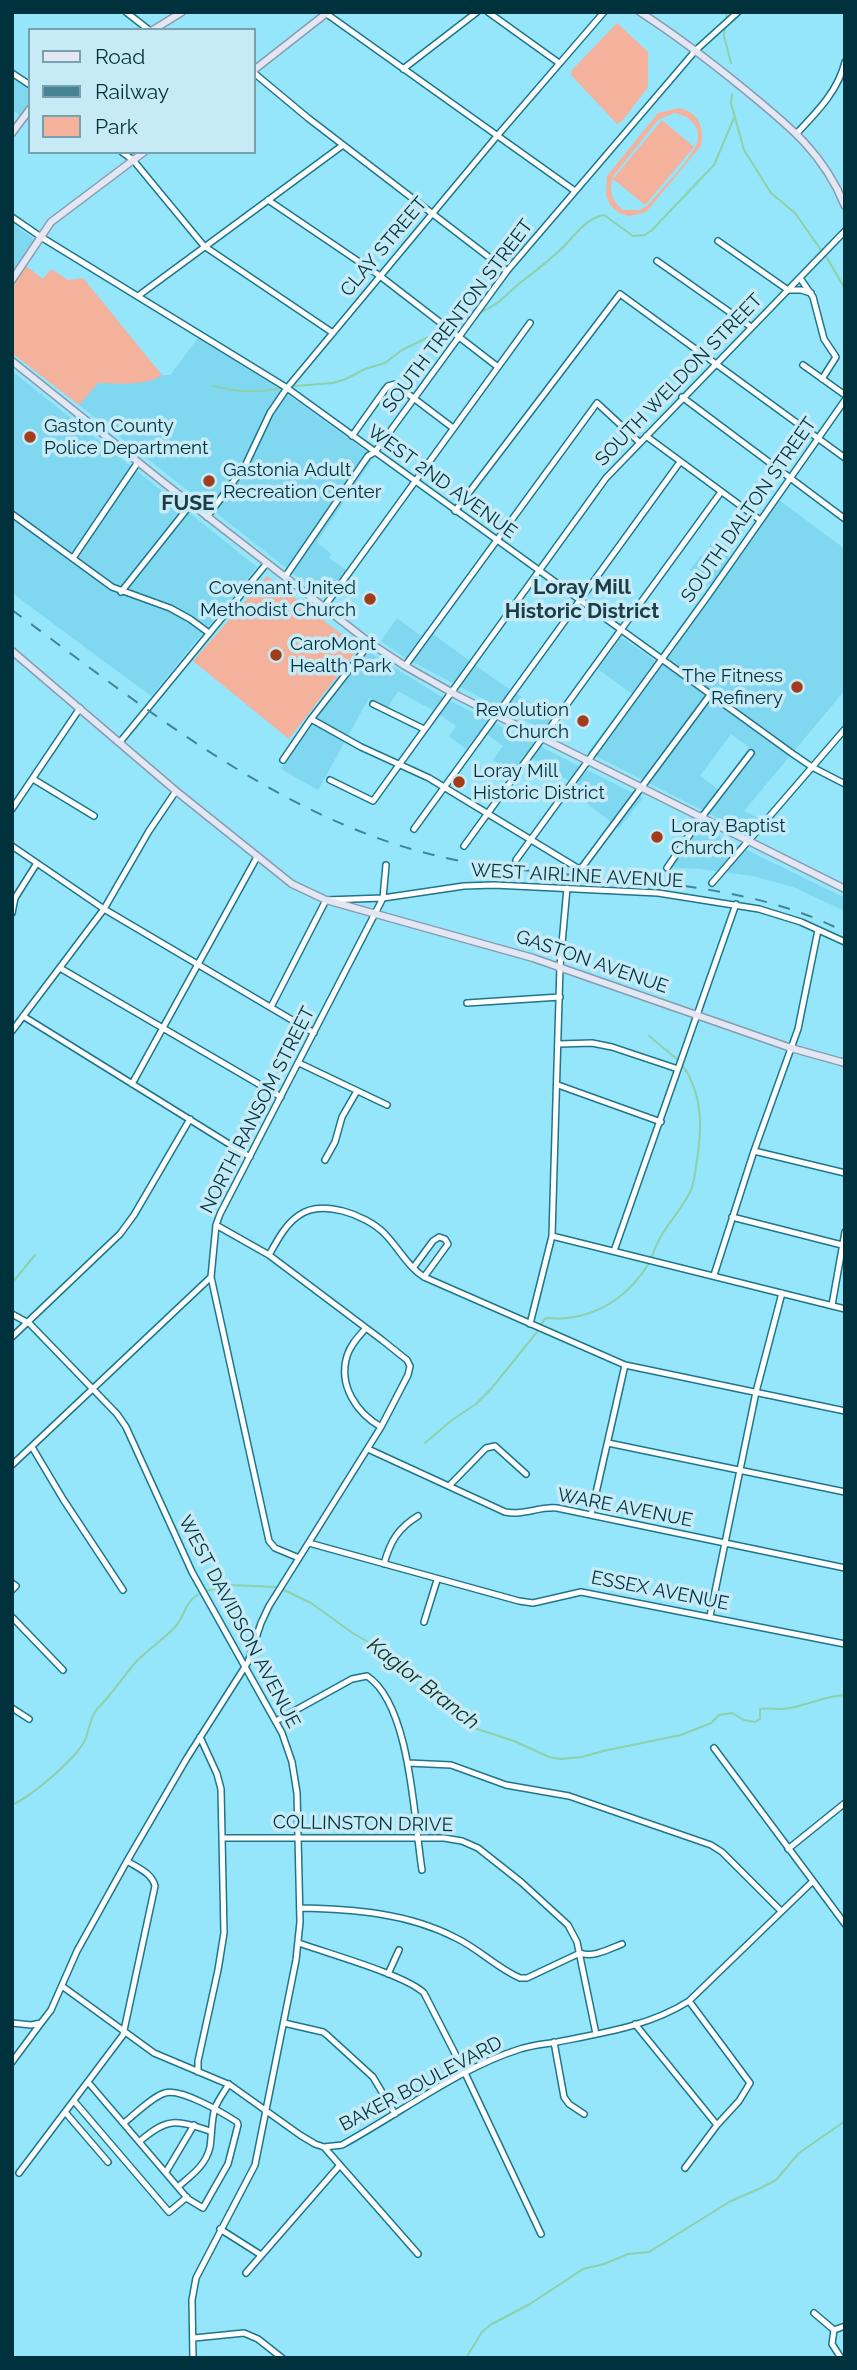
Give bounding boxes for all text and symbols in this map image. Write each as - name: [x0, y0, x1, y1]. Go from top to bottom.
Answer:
- legend: [28, 28, 256, 154]
- text: Road: [95, 44, 145, 69]
- text: Railway: [95, 79, 169, 104]
- text: Park: [95, 114, 138, 139]
- street label: CLAY STREET: [336, 193, 432, 301]
- street label: SOUTH TRENTON STREET: [378, 215, 538, 417]
- street label: SOUTH WELDON STREET: [591, 289, 767, 471]
- street label: SOUTH DALTON STREET: [676, 413, 822, 607]
- place label: Gaston County Police Department: [44, 415, 208, 459]
- street label: WEST 2ND AVENUE: [363, 420, 521, 544]
- marker: Gaston County Police Department: [22, 429, 38, 445]
- place label: Gastonia Adult Recreation Center: [223, 459, 381, 503]
- marker: Gastonia Adult Recreation Center: [201, 473, 217, 489]
- district label: FUSE: [161, 491, 215, 517]
- district label: Loray Mill Historic District: [505, 575, 659, 625]
- place label: Covenant United Methodist Church: [200, 577, 356, 621]
- marker: Covenant United Methodist Church: [362, 591, 378, 607]
- place label: CaroMont Health Park: [290, 633, 392, 677]
- marker: CaroMont Health Park: [268, 647, 284, 663]
- place label: The Fitness Refinery: [682, 665, 783, 709]
- marker: The Fitness Refinery: [789, 679, 805, 695]
- place label: Revolution Church: [476, 699, 569, 743]
- marker: Revolution Church: [575, 713, 591, 729]
- place label: Loray Mill Historic District: [473, 760, 605, 804]
- marker: Loray Mill Historic District: [451, 774, 467, 790]
- place label: Loray Baptist Church: [671, 815, 786, 859]
- marker: Loray Baptist Church: [649, 829, 665, 845]
- street label: WEST AIRLINE AVENUE: [470, 859, 684, 893]
- street label: GASTON AVENUE: [513, 925, 671, 999]
- street label: NORTH RANSOM STREET: [196, 1003, 320, 1217]
- street label: WARE AVENUE: [555, 1484, 695, 1532]
- street label: WEST DAVIDSON AVENUE: [173, 1512, 305, 1732]
- street label: ESSEX AVENUE: [589, 1566, 731, 1616]
- water label: Kaglor Branch: [362, 1633, 484, 1735]
- street label: COLLINSTON DRIVE: [273, 1811, 453, 1837]
- street label: BAKER BOULEVARD: [336, 2031, 506, 2137]

